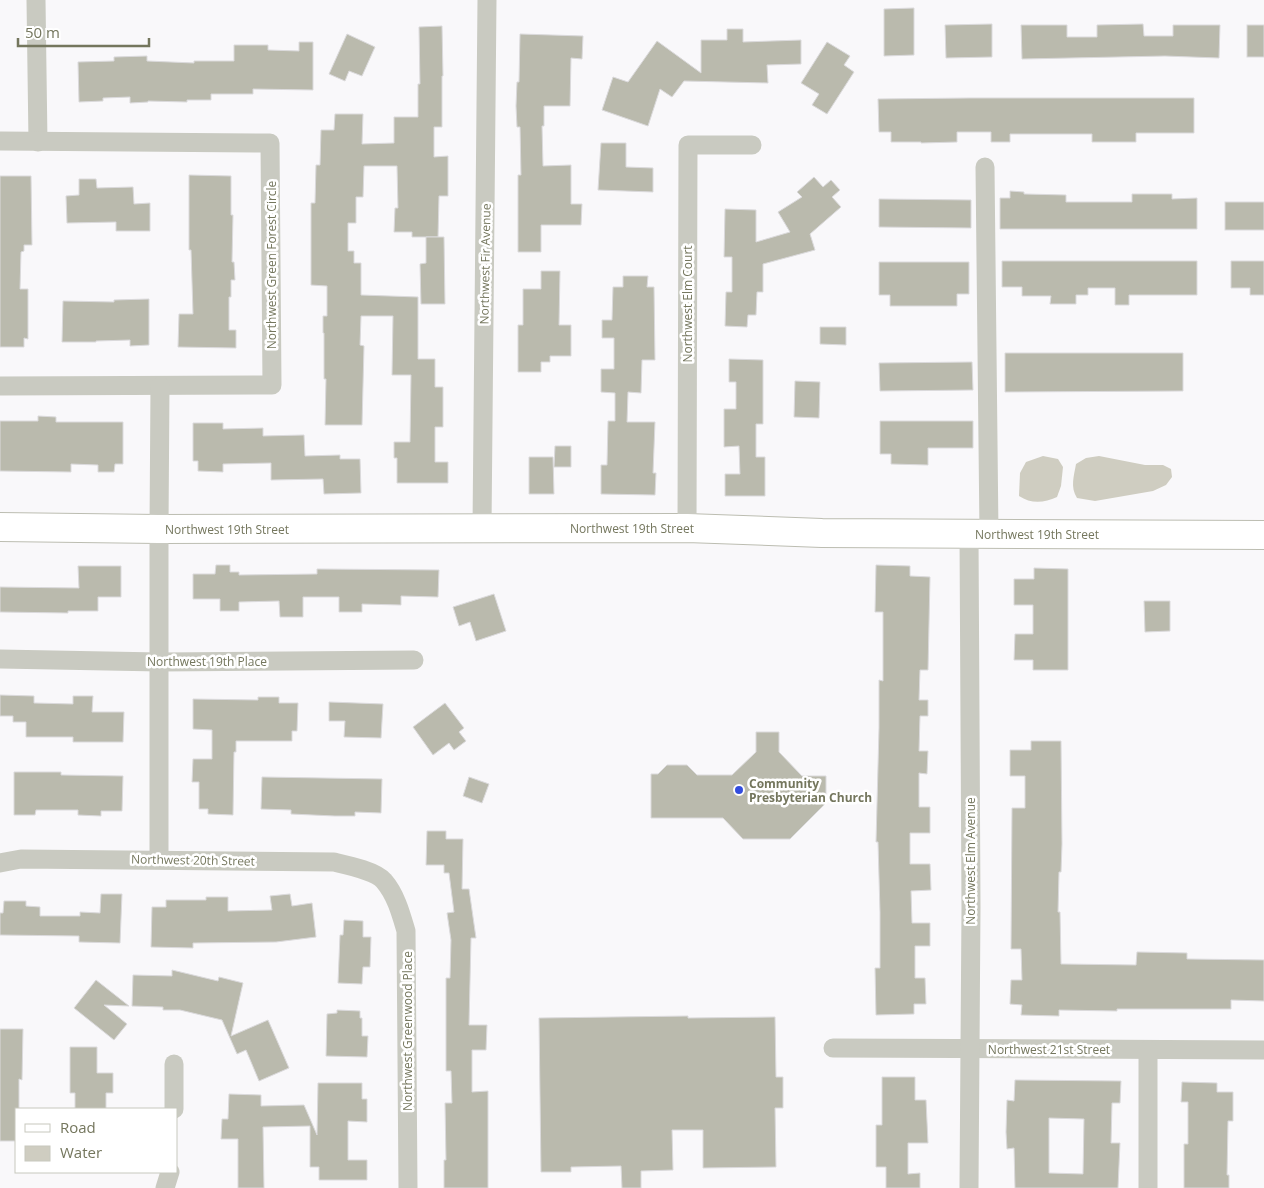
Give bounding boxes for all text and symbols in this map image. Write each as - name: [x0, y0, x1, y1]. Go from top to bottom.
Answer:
- scale bar: [18, 15, 149, 47]
- text: 50 m: [25, 22, 60, 42]
- street label: Northwest Green Forest Circle: [263, 180, 280, 349]
- street label: Northwest Fir Avenue: [475, 203, 495, 325]
- street label: Northwest Elm Court: [679, 245, 696, 363]
- street label: Northwest 19th Street: [570, 520, 694, 537]
- street label: Northwest 19th Street: [165, 521, 289, 538]
- street label: Northwest 19th Street: [975, 526, 1099, 543]
- street label: Northwest 19th Place: [147, 653, 267, 670]
- place label: Community Presbyterian Church: [749, 775, 872, 806]
- marker: Community Presbyterian Church: [733, 784, 745, 796]
- street label: Northwest Elm Avenue: [962, 797, 979, 925]
- street label: Northwest 20th Street: [131, 850, 255, 870]
- street label: Northwest Greenwood Place: [399, 951, 416, 1111]
- street label: Northwest 21st Street: [988, 1041, 1110, 1058]
- legend: [15, 1108, 178, 1173]
- text: Road: [60, 1117, 96, 1137]
- text: Water: [60, 1142, 102, 1162]

